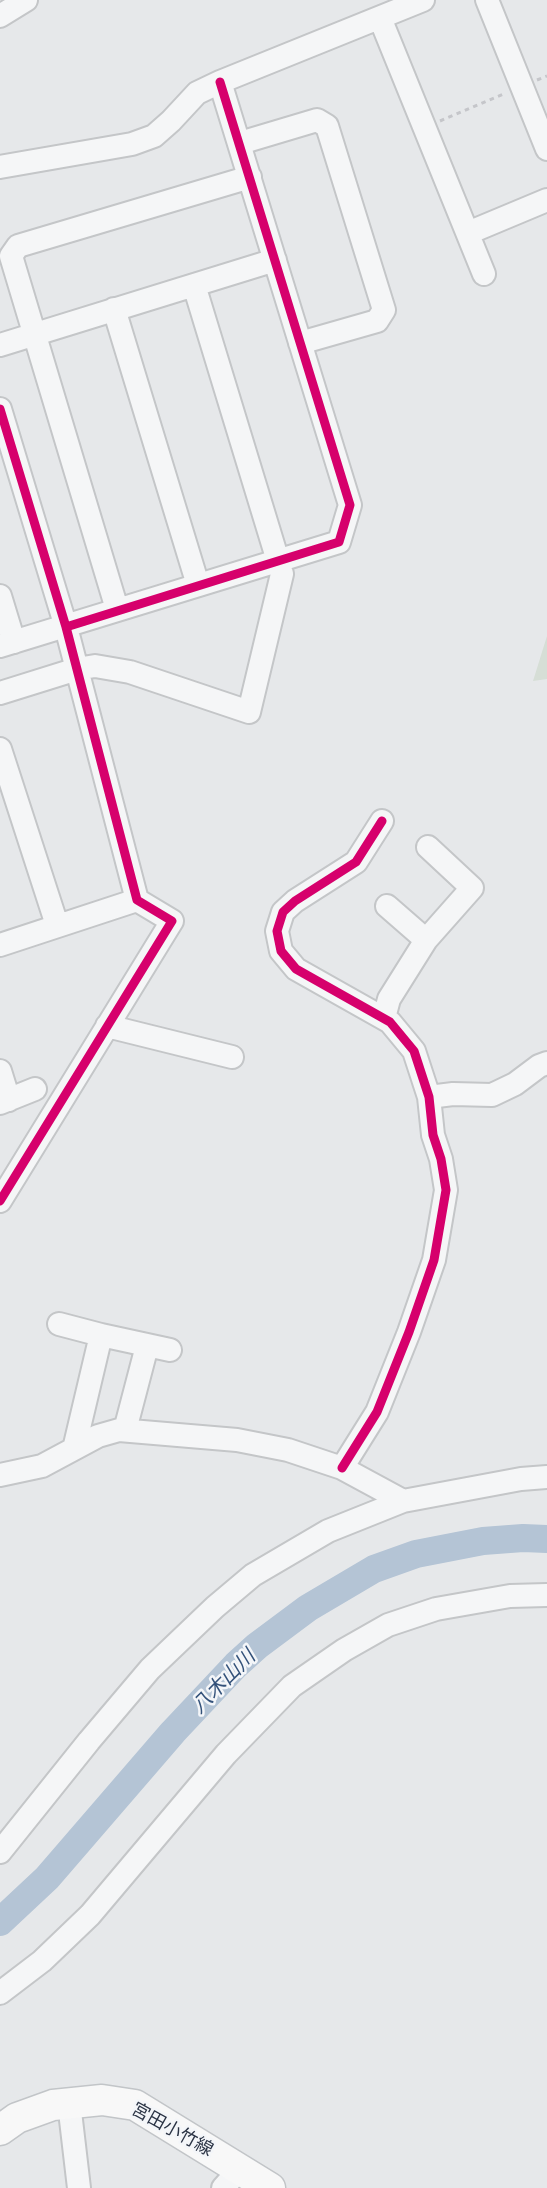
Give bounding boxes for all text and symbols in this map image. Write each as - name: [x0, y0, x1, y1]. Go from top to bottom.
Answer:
- water label: 八木山川: [187, 1645, 261, 1719]
- street label: 宮田小竹線: [127, 2099, 217, 2161]

